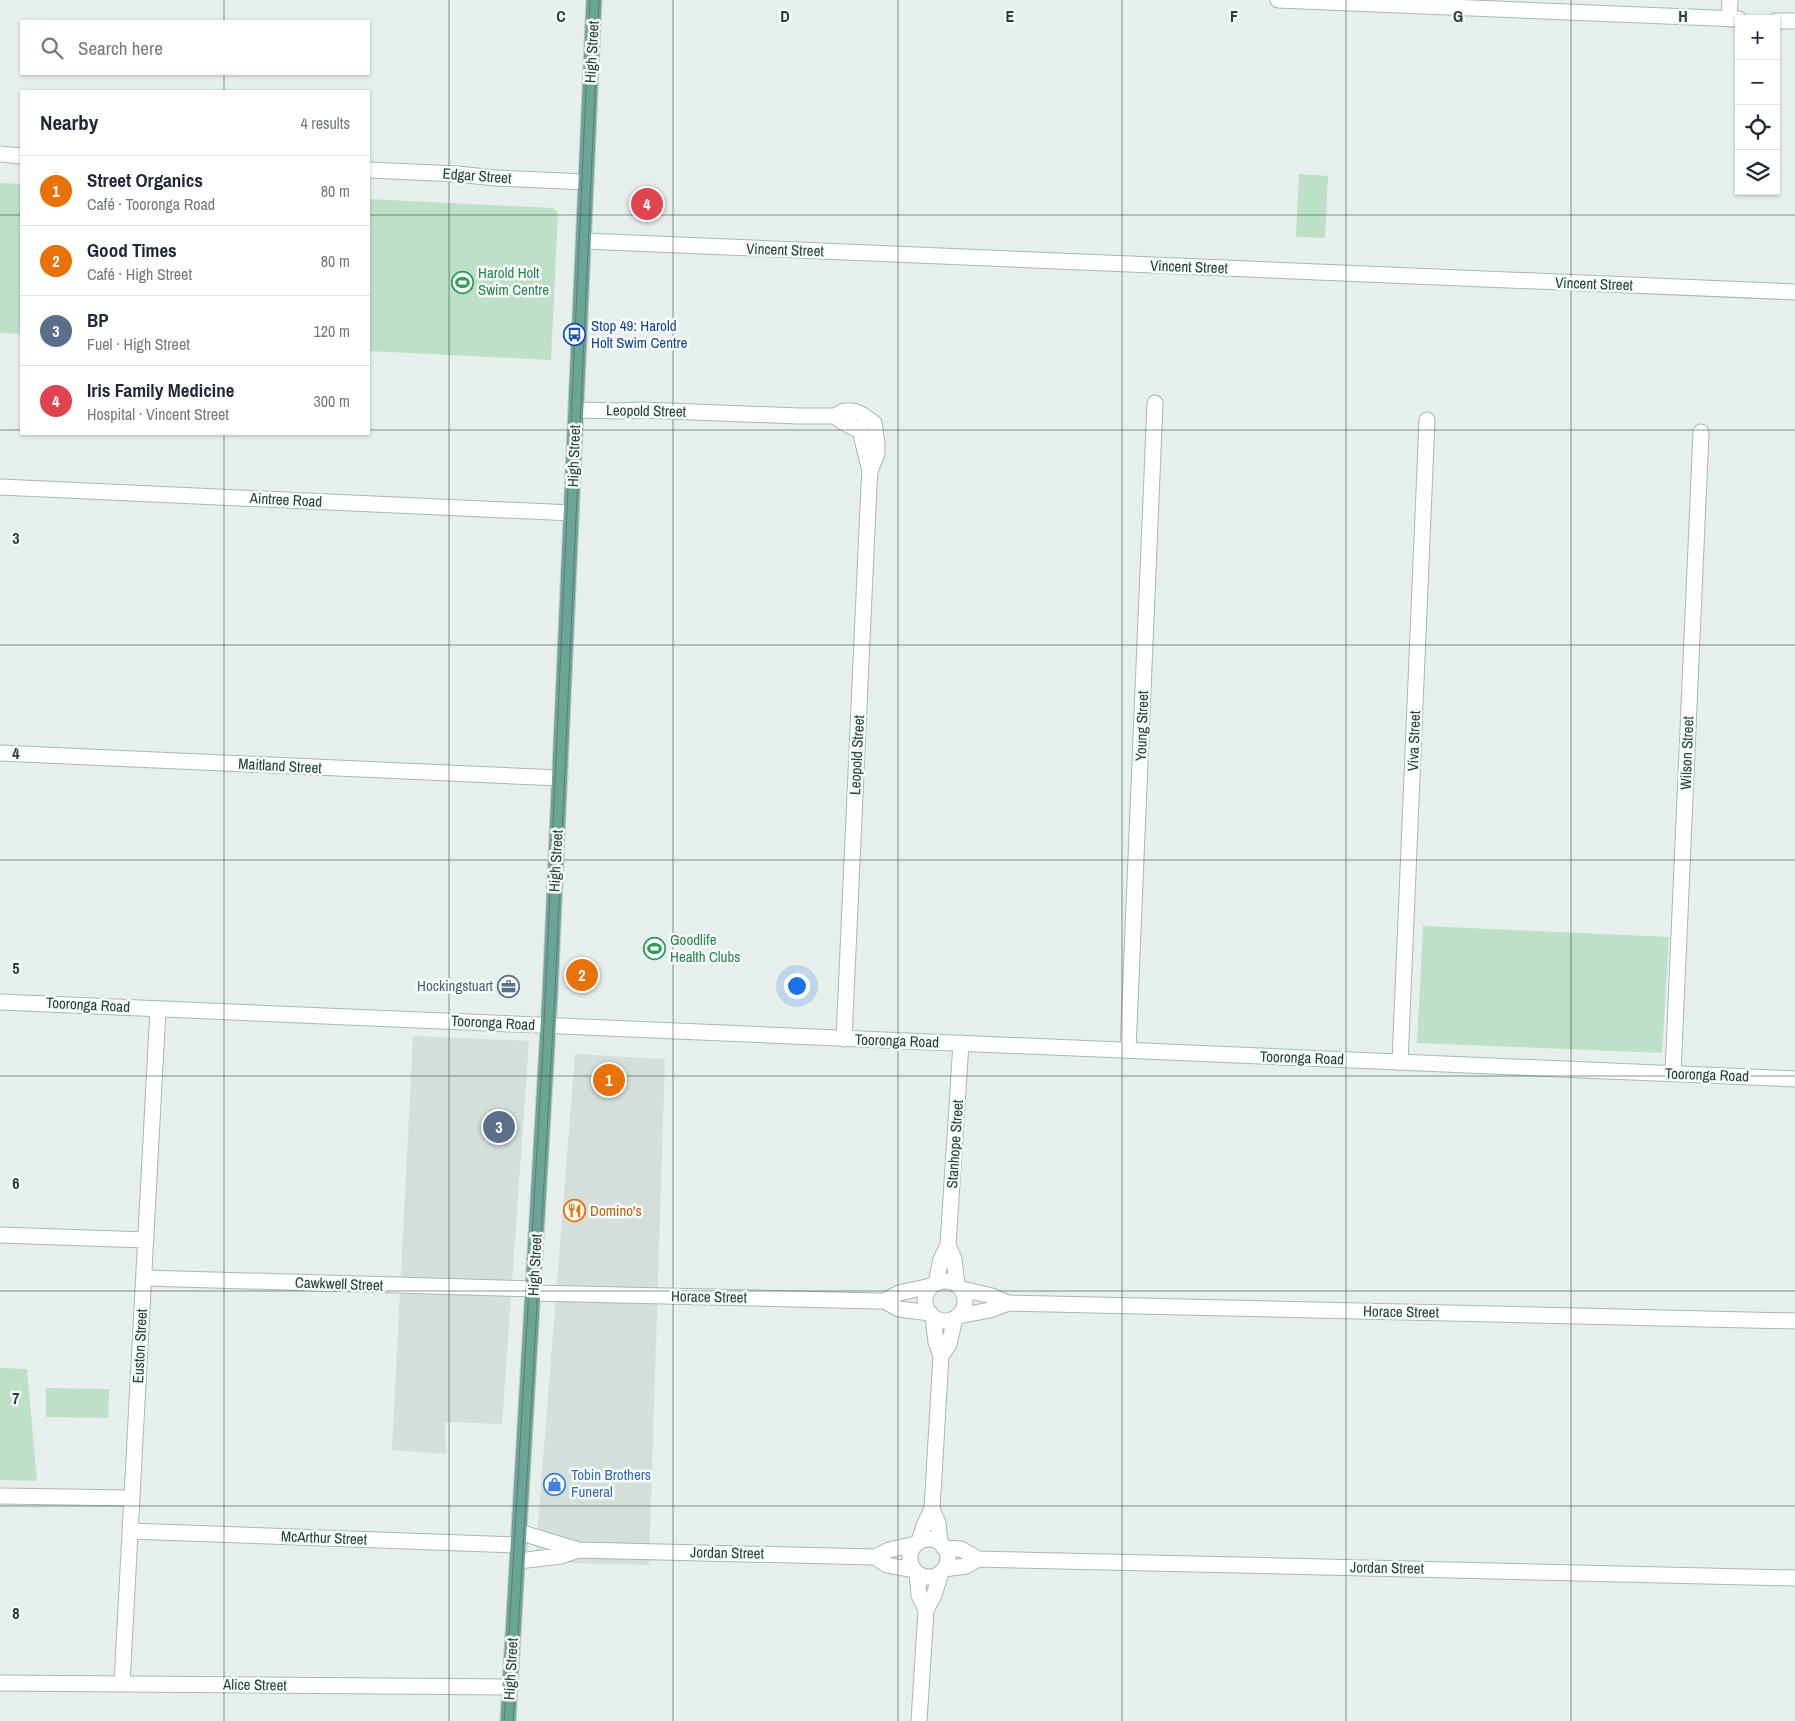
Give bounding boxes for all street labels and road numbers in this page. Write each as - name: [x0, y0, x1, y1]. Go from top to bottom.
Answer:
- street label: High Street: [579, 20, 604, 84]
- street label: Edgar Street: [442, 163, 513, 188]
- street label: Vincent Street: [746, 238, 825, 261]
- street label: Vincent Street: [1150, 255, 1229, 278]
- street label: Vincent Street: [1555, 272, 1634, 295]
- street label: Leopold Street: [606, 399, 687, 422]
- street label: High Street: [562, 424, 585, 487]
- street label: Aintree Road: [248, 487, 323, 512]
- street label: Young Street: [1130, 690, 1153, 762]
- street label: Viva Street: [1402, 710, 1425, 772]
- street label: Leopold Street: [844, 714, 869, 795]
- street label: Wilson Street: [1675, 715, 1698, 790]
- street label: Maitland Street: [238, 753, 323, 778]
- street label: High Street: [543, 829, 568, 893]
- street label: Tooronga Road: [45, 992, 131, 1017]
- street label: Tooronga Road: [450, 1010, 536, 1035]
- street label: Tooronga Road: [855, 1029, 939, 1052]
- street label: Tooronga Road: [1260, 1046, 1344, 1069]
- street label: Tooronga Road: [1665, 1063, 1749, 1086]
- street label: Stanhope Street: [941, 1098, 968, 1189]
- street label: High Street: [522, 1233, 547, 1297]
- street label: Cawkwell Street: [295, 1271, 384, 1296]
- street label: Horace Street: [671, 1285, 748, 1308]
- street label: Horace Street: [1363, 1300, 1440, 1323]
- street label: Euston Street: [127, 1308, 152, 1384]
- street label: McArthur Street: [281, 1526, 368, 1550]
- street label: Jordan Street: [690, 1541, 765, 1564]
- street label: Jordan Street: [1350, 1556, 1425, 1579]
- street label: High Street: [498, 1637, 523, 1701]
- street label: Alice Street: [222, 1673, 288, 1696]

